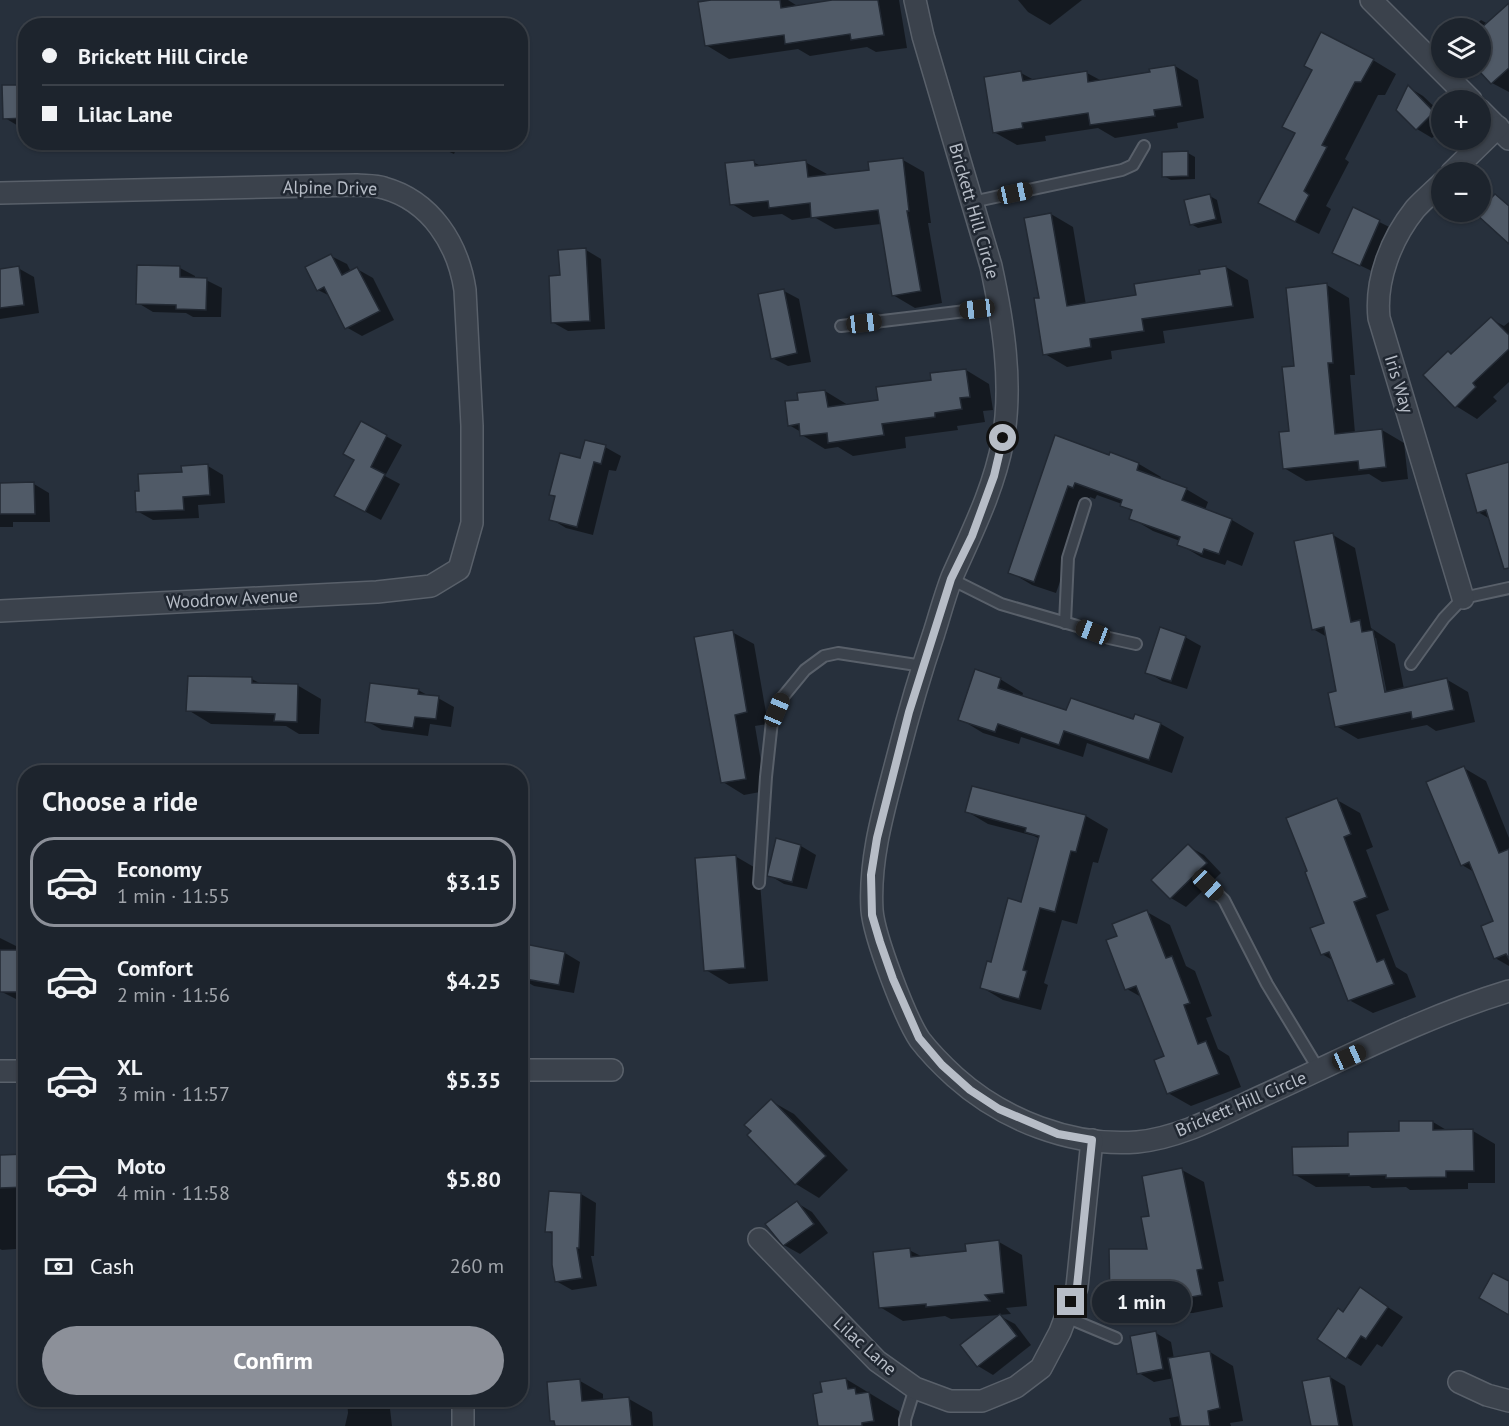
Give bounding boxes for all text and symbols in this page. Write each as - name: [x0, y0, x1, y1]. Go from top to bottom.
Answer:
- map controls: [1431, 18, 1491, 222]
- button: layers: [1431, 18, 1491, 78]
- text: Brickett Hill Circle: [78, 42, 248, 70]
- button: +: [1431, 90, 1491, 150]
- text: Lilac Lane: [78, 100, 173, 128]
- street label: Brickett Hill Circle: [944, 140, 1005, 281]
- button: −: [1431, 162, 1491, 222]
- street label: Alpine Drive: [283, 175, 377, 200]
- car: [996, 180, 1034, 206]
- car: [958, 298, 996, 320]
- car: [845, 312, 883, 334]
- street label: Iris Way: [1380, 352, 1419, 416]
- route start: [989, 424, 1016, 451]
- street label: Woodrow Avenue: [165, 584, 298, 613]
- car: [1073, 617, 1113, 647]
- car: [762, 690, 792, 730]
- text: Choose a ride: [42, 784, 198, 818]
- icon: car: [45, 855, 99, 909]
- text: Economy: [117, 855, 201, 883]
- car: [1189, 866, 1227, 904]
- text: $3.15: [446, 868, 501, 896]
- text: 1 min · 11:55: [117, 883, 230, 909]
- icon: car: [45, 954, 99, 1008]
- text: Comfort: [117, 954, 193, 982]
- text: $4.25: [446, 967, 501, 995]
- text: 2 min · 11:56: [117, 982, 230, 1008]
- car: [1329, 1041, 1369, 1073]
- icon: car: [45, 1053, 99, 1107]
- text: XL: [117, 1053, 142, 1081]
- text: $5.35: [446, 1066, 501, 1094]
- street label: Brickett Hill Circle: [1172, 1066, 1310, 1142]
- text: 3 min · 11:57: [117, 1081, 230, 1107]
- icon: car: [45, 1152, 99, 1206]
- text: Moto: [117, 1152, 166, 1180]
- text: $5.80: [446, 1165, 501, 1193]
- text: 4 min · 11:58: [117, 1180, 230, 1206]
- icon: cash: [42, 1250, 75, 1283]
- text: Cash: [90, 1252, 134, 1280]
- text: 260 m: [450, 1253, 504, 1279]
- callout: 1 min: [1092, 1281, 1191, 1323]
- route end: [1057, 1288, 1084, 1315]
- text: 1 min: [1117, 1289, 1166, 1315]
- street label: Lilac Lane: [829, 1311, 902, 1380]
- button: Confirm: [42, 1326, 504, 1395]

